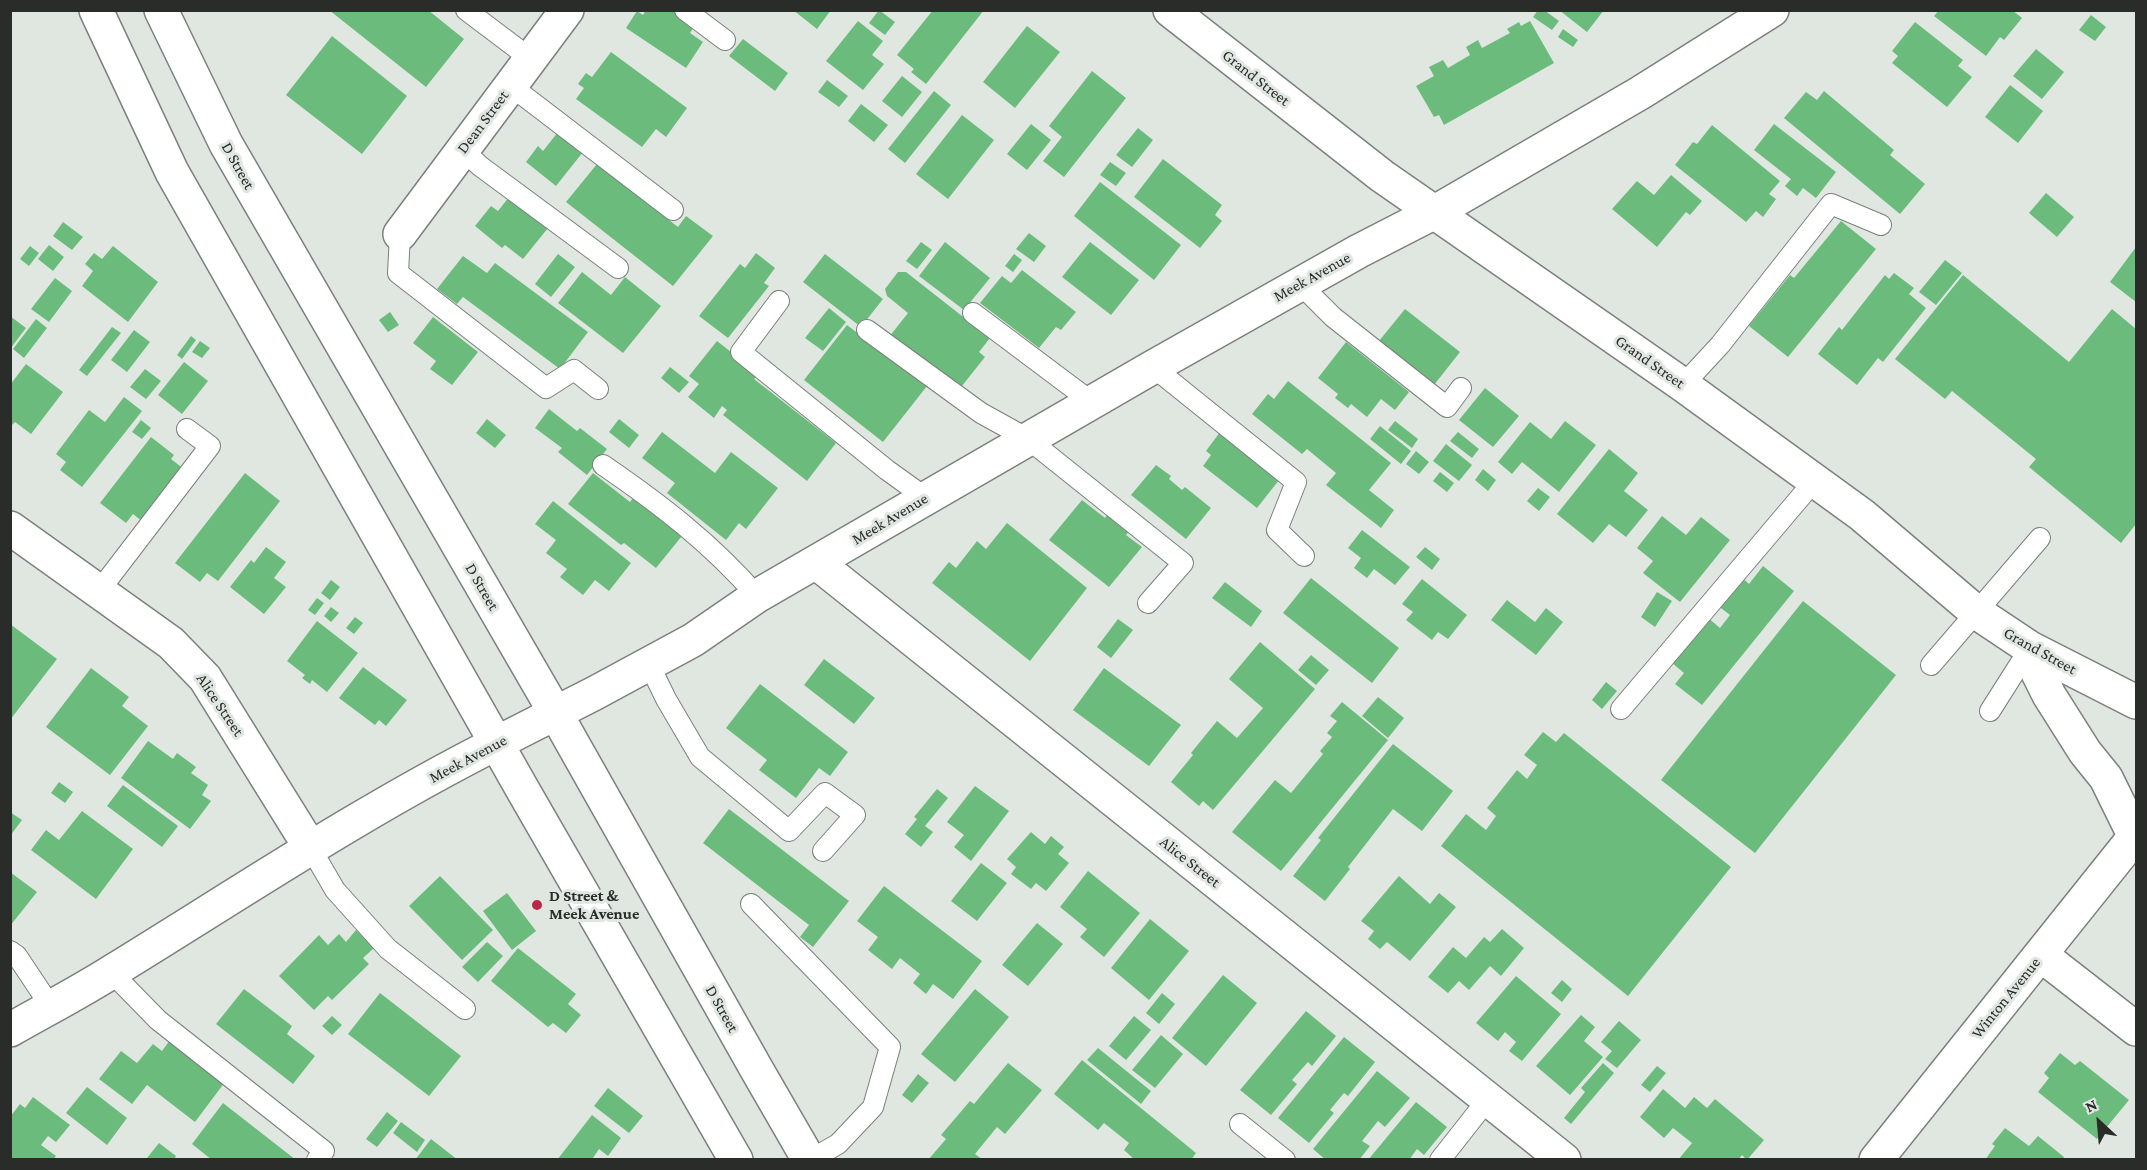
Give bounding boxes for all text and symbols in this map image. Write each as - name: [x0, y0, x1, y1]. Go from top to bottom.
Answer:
- street label: Grand Street: [1218, 46, 1294, 110]
- street label: Dean Street: [453, 87, 513, 157]
- street label: D Street: [217, 139, 259, 193]
- street label: Meek Avenue: [1270, 248, 1354, 306]
- street label: Grand Street: [1612, 331, 1688, 393]
- street label: Meek Avenue: [849, 489, 931, 549]
- street label: D Street: [461, 560, 503, 614]
- street label: Grand Street: [2000, 623, 2080, 679]
- street label: Alice Street: [192, 670, 248, 740]
- street label: Meek Avenue: [426, 731, 510, 787]
- street label: Alice Street: [1156, 832, 1224, 892]
- place label: D Street & Meek Avenue: [549, 886, 639, 924]
- marker: D Street & Meek Avenue: [530, 898, 544, 912]
- street label: Winton Avenue: [1967, 953, 2045, 1043]
- street label: D Street: [701, 982, 743, 1036]
- north arrow: [2069, 1092, 2129, 1152]
- text: N: [2082, 1095, 2100, 1115]

